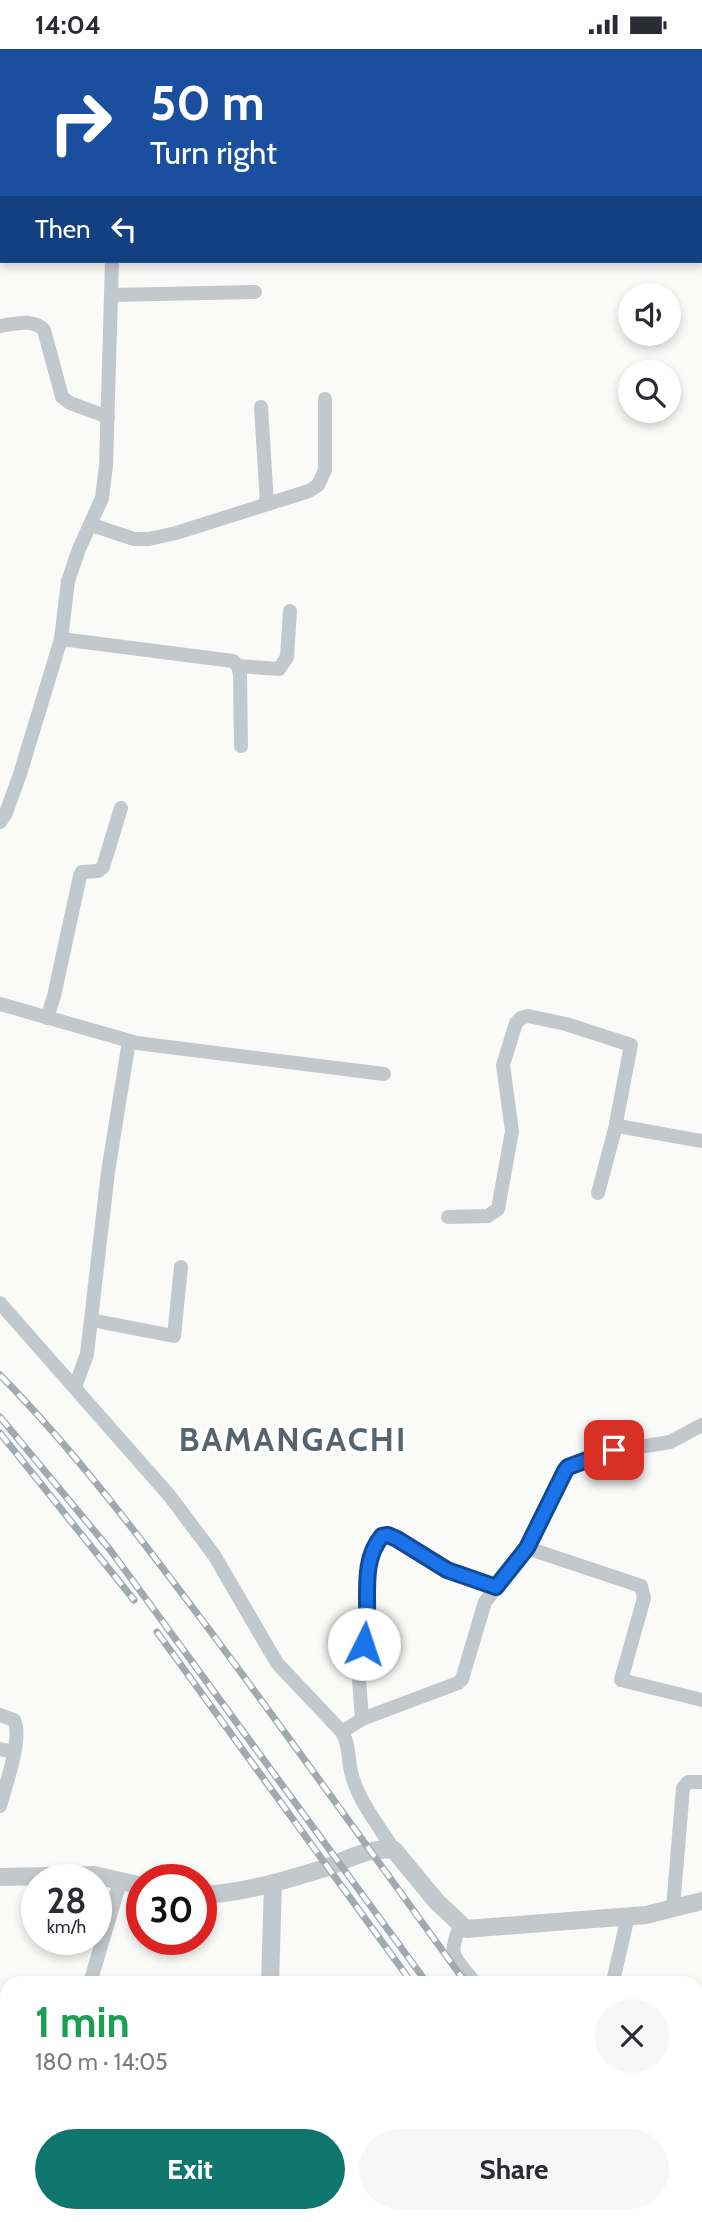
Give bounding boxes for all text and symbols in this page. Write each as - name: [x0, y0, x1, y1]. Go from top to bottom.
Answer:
- text: 14:04: [35, 9, 101, 41]
- text: 50 m: [150, 73, 265, 132]
- icon: right: [35, 77, 126, 168]
- text: Turn right: [150, 133, 277, 172]
- icon: left: [105, 210, 143, 248]
- text: Then: [35, 213, 91, 245]
- map controls: [618, 283, 681, 423]
- button: sound: [618, 283, 681, 346]
- button: search: [618, 360, 681, 423]
- district label: BAMANGACHI: [179, 1419, 407, 1459]
- pin: [584, 1420, 644, 1480]
- icon: arrive: [595, 1431, 633, 1469]
- position arrow: [327, 1607, 401, 1681]
- speed limit sign: 30: [126, 1864, 217, 1955]
- text: 28: [47, 1879, 86, 1922]
- text: km/h: [47, 1916, 86, 1938]
- text: 1 min: [35, 1996, 130, 2048]
- button: close: [595, 1999, 669, 2073]
- text: 180 m · 14:05: [35, 2048, 168, 2076]
- button: Exit: [35, 2129, 345, 2209]
- button: Share: [359, 2129, 669, 2209]

